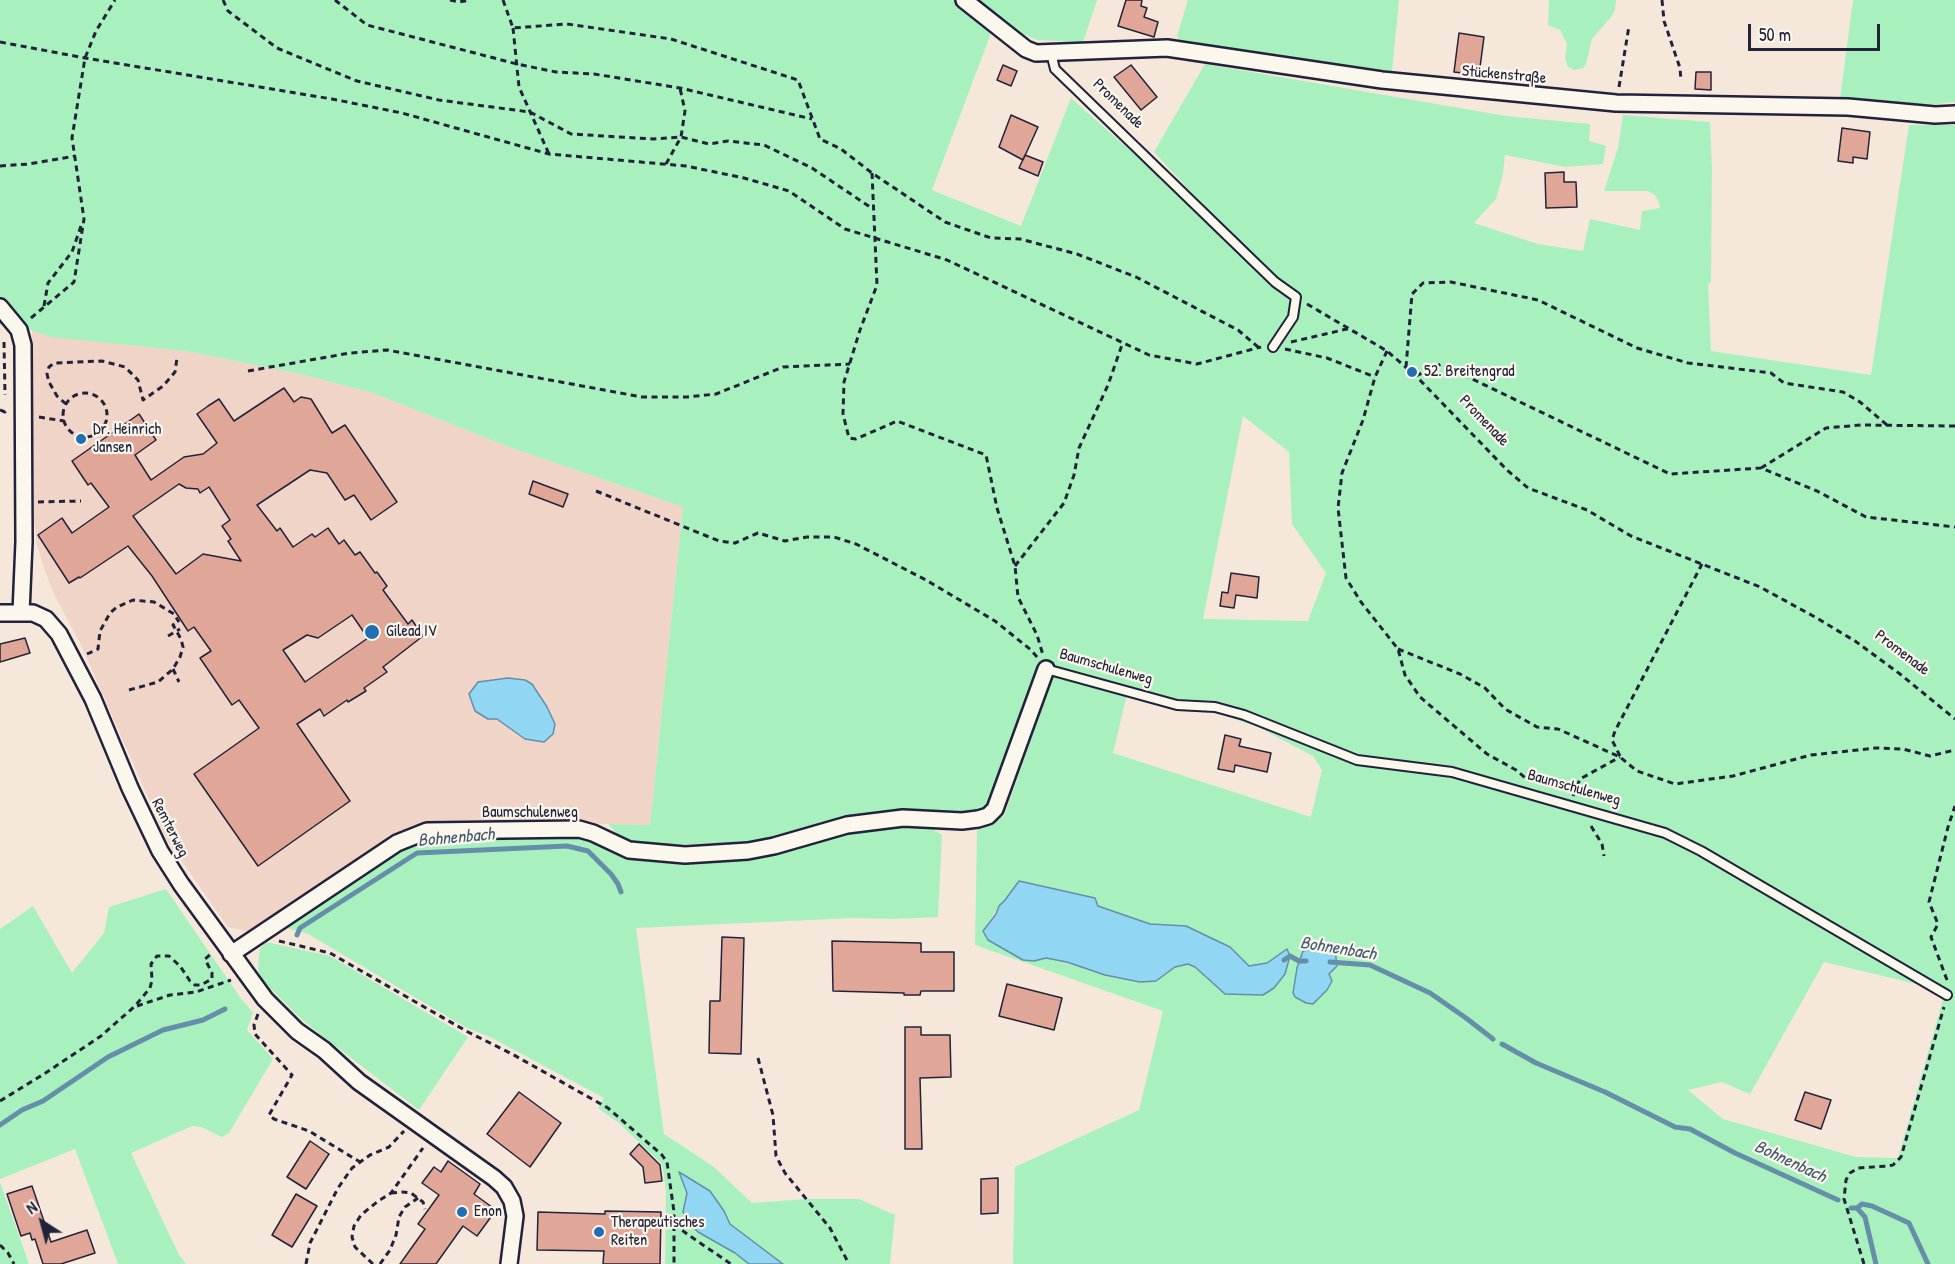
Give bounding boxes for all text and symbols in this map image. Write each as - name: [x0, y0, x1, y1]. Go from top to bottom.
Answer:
- scale bar: [1751, 12, 1883, 50]
- text: 50 m: [1759, 22, 1791, 47]
- street label: Stückenstraße: [1461, 62, 1547, 88]
- street label: Promenade: [1088, 75, 1148, 133]
- place label: 52. Breitengrad: [1424, 362, 1514, 382]
- marker: 52. Breitengrad: [1405, 365, 1419, 379]
- street label: Promenade: [1455, 391, 1513, 451]
- place label: Dr. Heinrich Jansen: [93, 420, 161, 458]
- marker: Dr. Heinrich Jansen: [74, 432, 88, 446]
- place label: Gilead IV: [386, 622, 437, 642]
- marker: Gilead IV: [363, 623, 381, 641]
- street label: Promenade: [1871, 626, 1933, 680]
- street label: Baumschulenweg: [1057, 645, 1155, 689]
- street label: Baumschulenweg: [1525, 766, 1623, 810]
- street label: Remterweg: [147, 795, 193, 861]
- street label: Baumschulenweg: [482, 803, 578, 823]
- water label: Bohnenbach: [417, 824, 495, 852]
- water label: Bohnenbach: [1299, 932, 1377, 966]
- water label: Bohnenbach: [1751, 1136, 1829, 1188]
- north arrow: [12, 1192, 72, 1252]
- text: N: [22, 1196, 41, 1219]
- place label: Enon: [474, 1202, 502, 1222]
- marker: Enon: [455, 1205, 469, 1219]
- place label: Therapeutisches Reiten: [611, 1213, 704, 1251]
- marker: Therapeutisches Reiten: [592, 1225, 606, 1239]

